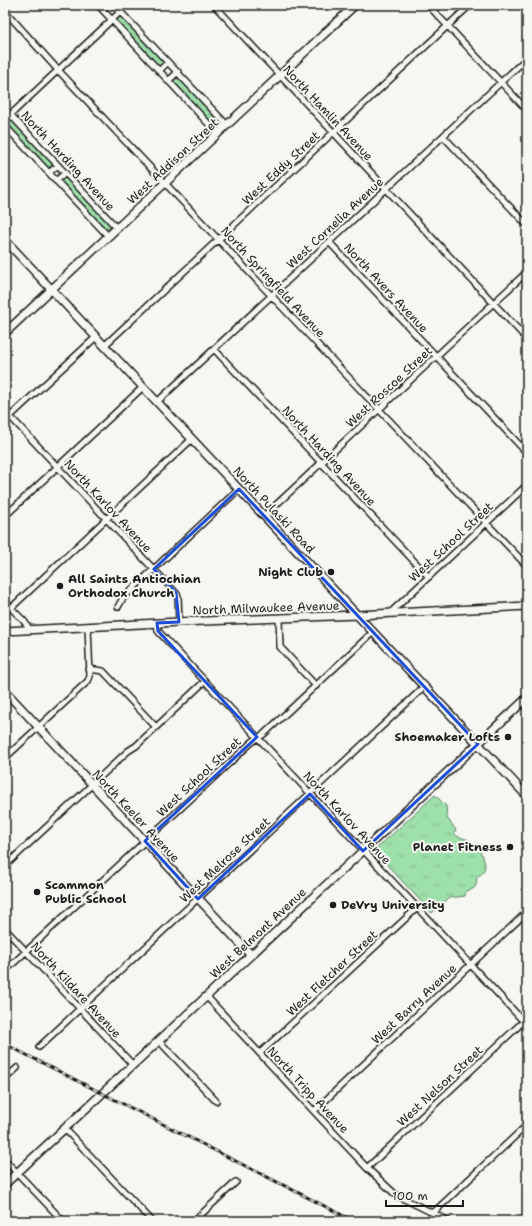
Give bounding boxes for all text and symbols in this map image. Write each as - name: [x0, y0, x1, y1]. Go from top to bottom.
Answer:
- street label: North Hamlin Avenue: [280, 62, 377, 164]
- street label: North Harding Avenue: [17, 108, 119, 214]
- street label: West Addison Street: [124, 114, 222, 208]
- street label: West Eddy Street: [239, 128, 323, 208]
- street label: West Cornelia Avenue: [283, 174, 387, 272]
- street label: North Springfield Avenue: [217, 223, 329, 341]
- street label: North Avers Avenue: [340, 240, 432, 336]
- street label: West Roscoe Street: [342, 343, 436, 431]
- street label: North Harding Avenue: [278, 403, 380, 509]
- street label: North Karlov Avenue: [61, 456, 156, 556]
- street label: North Pulaski Road: [230, 463, 319, 557]
- street label: West School Street: [405, 499, 497, 585]
- place label: Night Club: [258, 564, 323, 580]
- marker: Night Club: [326, 567, 336, 577]
- place label: All Saints Antiochian Orthodox Church: [68, 571, 201, 601]
- marker: All Saints Antiochian Orthodox Church: [55, 581, 65, 591]
- street label: North Milwaukee Avenue: [192, 597, 340, 619]
- place label: Shoemaker Lofts: [395, 729, 500, 745]
- marker: Shoemaker Lofts: [503, 732, 513, 742]
- street label: West School Street: [153, 734, 245, 820]
- street label: North Keeler Avenue: [89, 766, 183, 866]
- street label: North Karlov Avenue: [300, 768, 395, 868]
- street label: West Melrose Street: [176, 814, 274, 906]
- place label: Planet Fitness: [413, 839, 502, 855]
- marker: Planet Fitness: [505, 842, 515, 852]
- place label: Scammon Public School: [45, 877, 127, 907]
- street label: West Belmont Avenue: [206, 884, 310, 982]
- marker: Scammon Public School: [32, 887, 42, 897]
- place label: DeVry University: [341, 897, 445, 913]
- marker: DeVry University: [328, 900, 338, 910]
- street label: West Fletcher Street: [283, 927, 381, 1019]
- street label: North Kildare Avenue: [27, 939, 125, 1042]
- street label: West Barry Avenue: [368, 960, 460, 1048]
- street label: West Nelson Street: [394, 1042, 486, 1130]
- street label: North Tripp Avenue: [264, 1043, 353, 1137]
- scale bar: [386, 1182, 463, 1208]
- text: 100 m: [392, 1188, 428, 1204]

